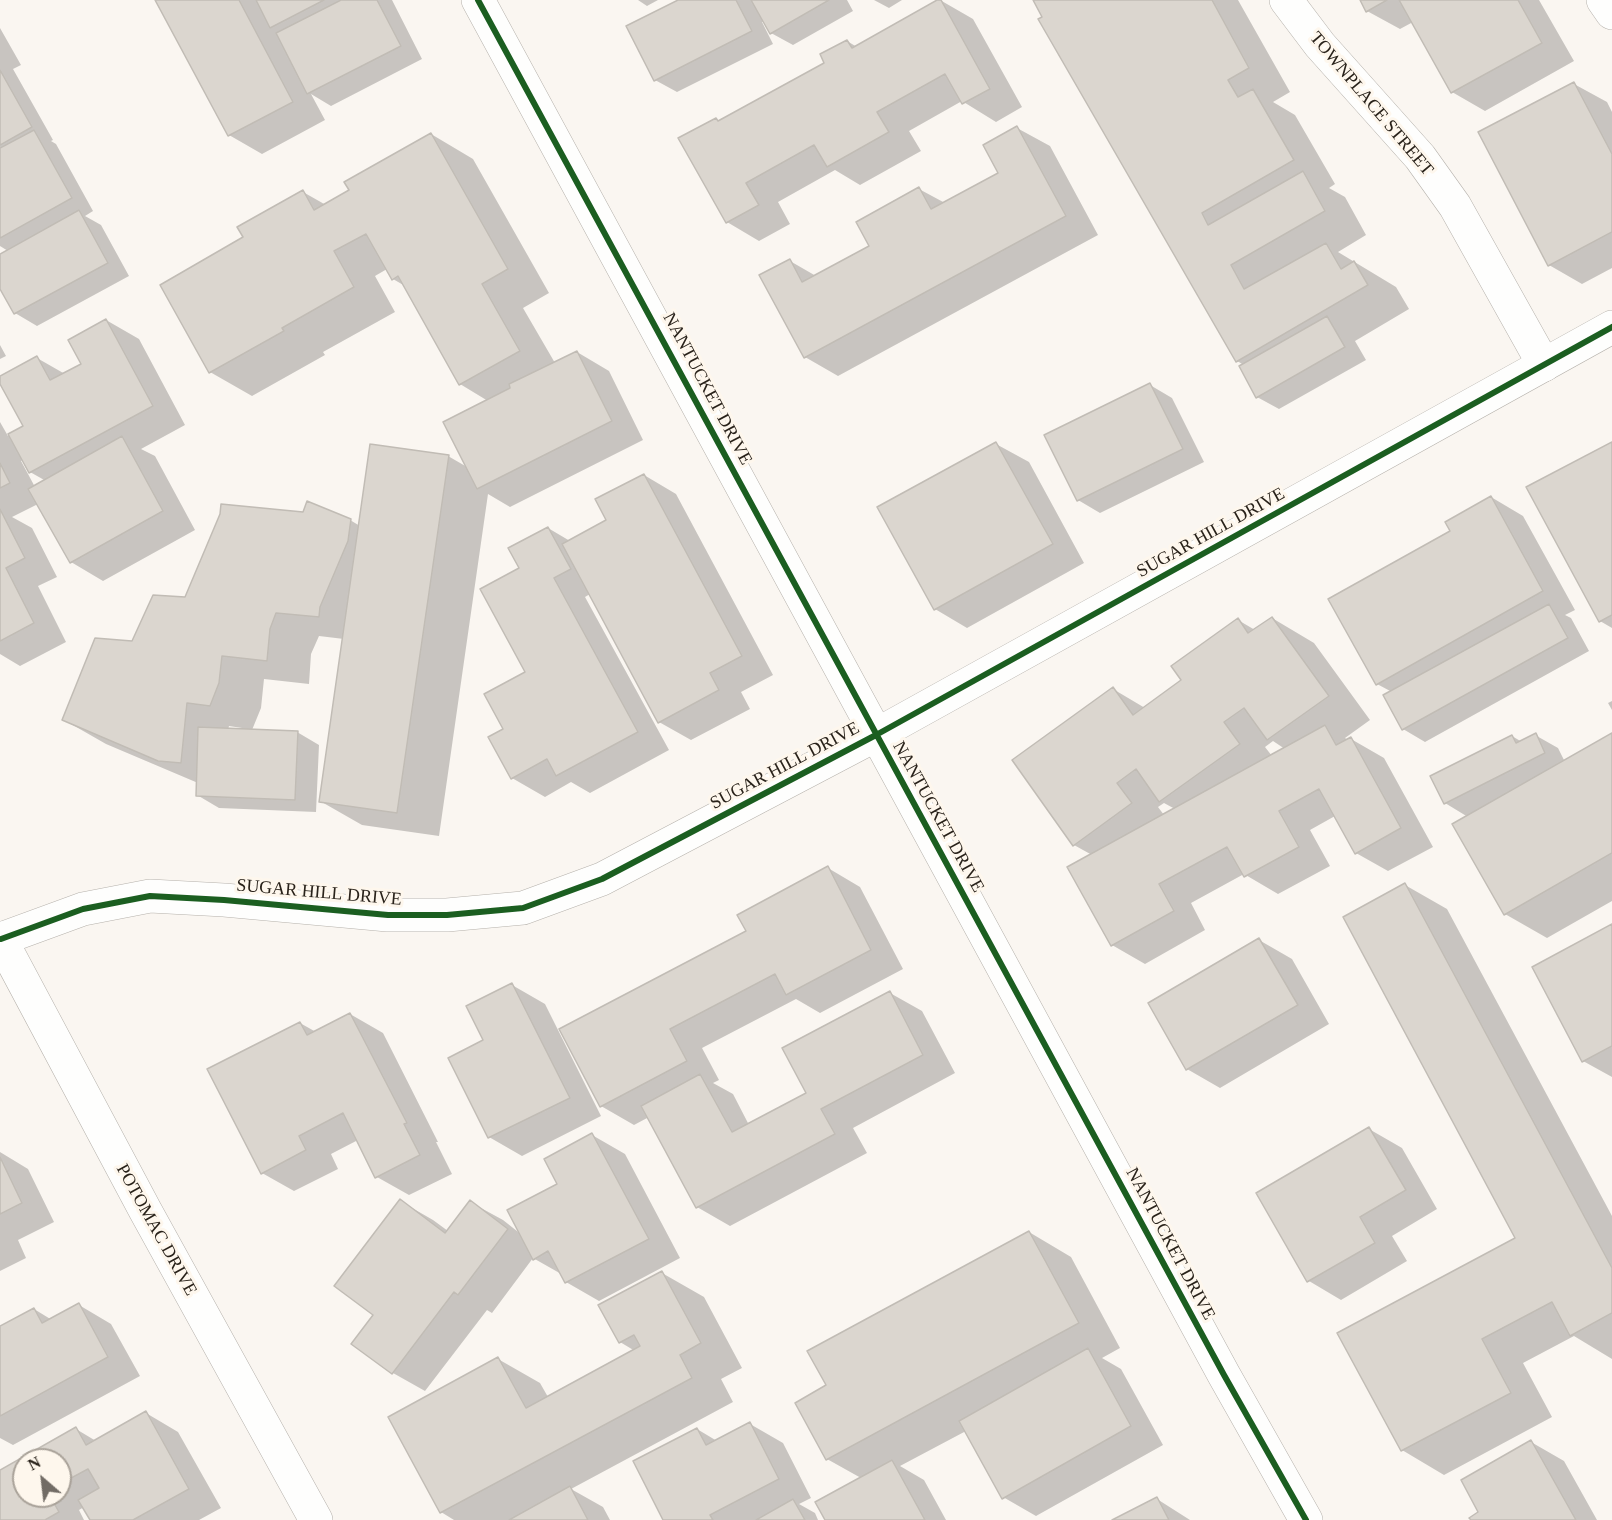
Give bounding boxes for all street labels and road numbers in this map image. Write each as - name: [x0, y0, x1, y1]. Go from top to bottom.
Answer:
- street label: TOWNPLACE STREET: [1305, 28, 1437, 180]
- street label: NANTUCKET DRIVE: [658, 309, 756, 469]
- street label: SUGAR HILL DRIVE: [1133, 483, 1289, 583]
- street label: SUGAR HILL DRIVE: [707, 718, 863, 814]
- street label: NANTUCKET DRIVE: [887, 738, 989, 896]
- street label: SUGAR HILL DRIVE: [235, 875, 403, 911]
- street label: POTOMAC DRIVE: [111, 1160, 201, 1300]
- street label: NANTUCKET DRIVE: [1121, 1164, 1219, 1324]

